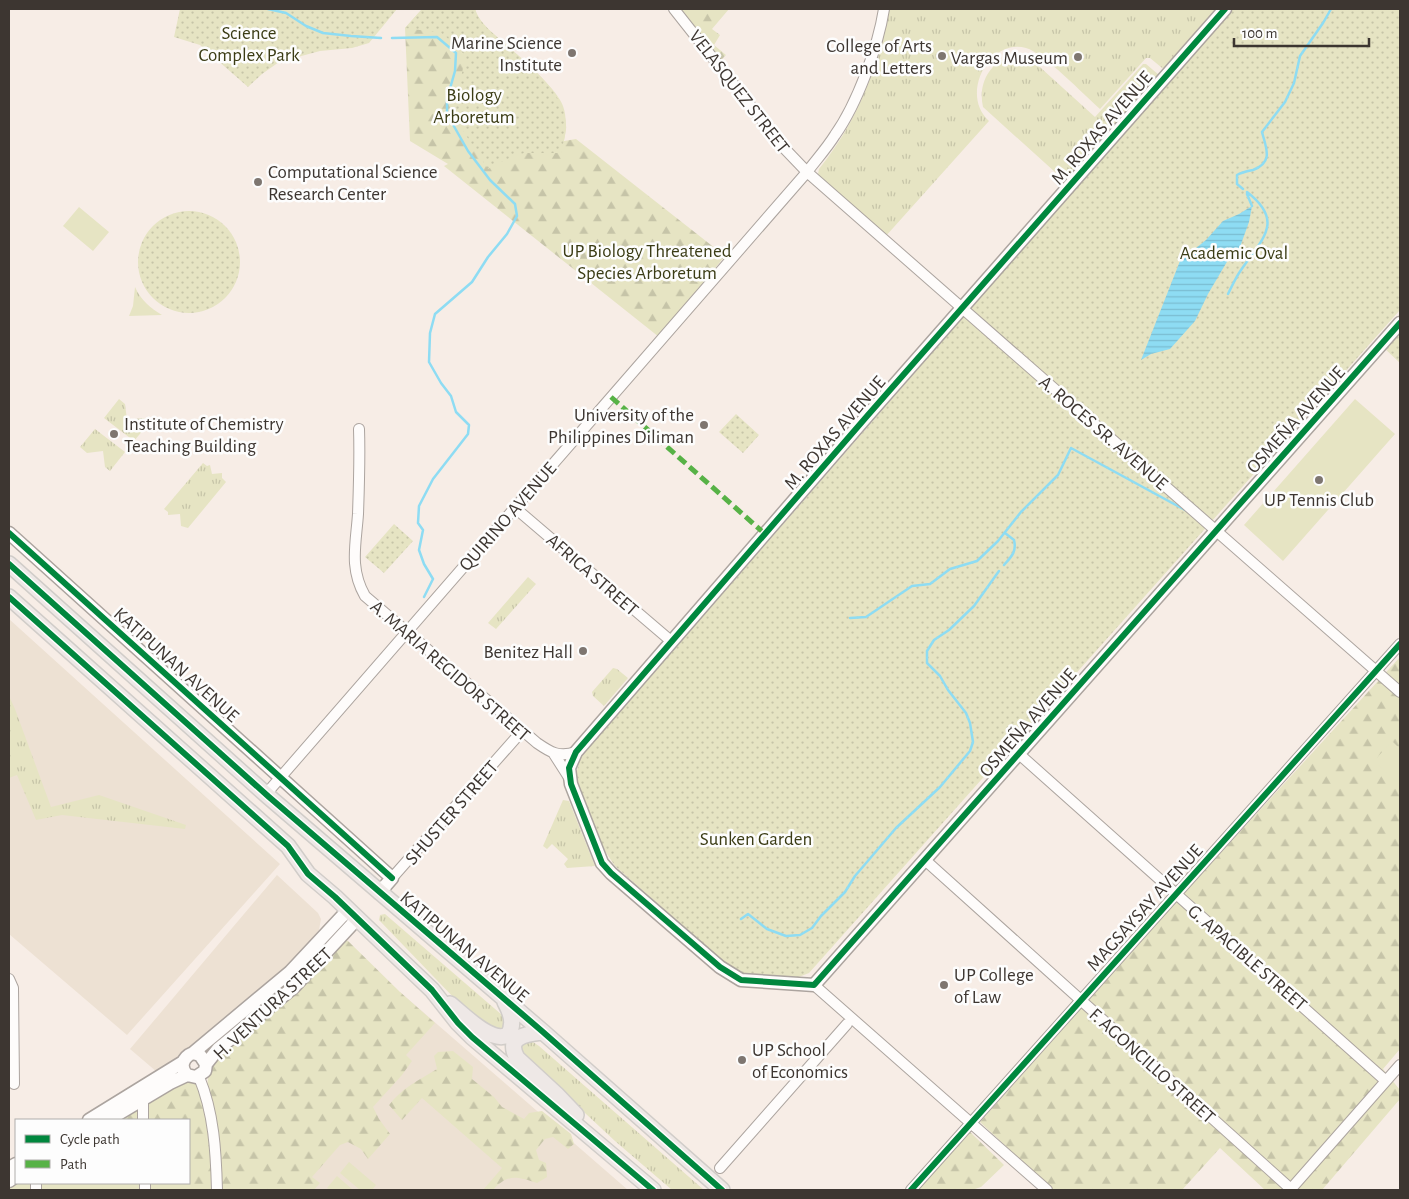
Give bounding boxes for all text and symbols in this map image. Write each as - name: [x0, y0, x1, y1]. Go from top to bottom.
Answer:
- scale bar: [1234, 15, 1369, 47]
- park label: Science Complex Park: [198, 24, 300, 65]
- text: 100 m: [1242, 26, 1277, 41]
- street label: VELASQUEZ STREET: [685, 27, 793, 157]
- place label: Marine Science Institute: [451, 34, 562, 75]
- place label: College of Arts and Letters: [826, 37, 932, 78]
- marker: Marine Science Institute: [566, 47, 578, 59]
- place label: Vargas Museum: [951, 49, 1068, 68]
- marker: College of Arts and Letters: [936, 50, 948, 62]
- marker: Vargas Museum: [1072, 51, 1084, 63]
- street label: M. ROXAS AVENUE: [1048, 68, 1156, 188]
- park label: Biology Arboretum: [433, 86, 515, 127]
- place label: Computational Science Research Center: [268, 163, 437, 204]
- marker: Computational Science Research Center: [252, 176, 264, 188]
- park label: UP Biology Threatened Species Arboretum: [563, 242, 732, 283]
- park label: Academic Oval: [1180, 244, 1288, 263]
- street label: OSMEÑA AVENUE: [1242, 361, 1349, 477]
- street label: A. ROCES SR. AVENUE: [1035, 372, 1171, 494]
- street label: M. ROXAS AVENUE: [781, 373, 889, 493]
- place label: University of the Philippines Diliman: [548, 406, 694, 447]
- place label: Institute of Chemistry Teaching Building: [124, 415, 284, 456]
- marker: University of the Philippines Diliman: [698, 419, 710, 431]
- marker: Institute of Chemistry Teaching Building: [108, 428, 120, 440]
- street label: QUIRINO AVENUE: [456, 459, 560, 575]
- marker: UP Tennis Club: [1313, 474, 1325, 486]
- place label: UP Tennis Club: [1264, 491, 1374, 510]
- street label: AFRICA STREET: [543, 530, 642, 620]
- street label: A. MARIA REGIDOR STREET: [367, 597, 533, 745]
- street label: KATIPUNAN AVENUE: [110, 604, 242, 726]
- place label: Benitez Hall: [484, 643, 573, 662]
- marker: Benitez Hall: [577, 645, 589, 657]
- street label: OSMEÑA AVENUE: [975, 664, 1080, 781]
- street label: SHUSTER STREET: [402, 757, 502, 869]
- park label: Sunken Garden: [700, 830, 812, 849]
- street label: MAGSAYSAY AVENUE: [1084, 841, 1207, 975]
- street label: KATIPUNAN AVENUE: [396, 888, 532, 1006]
- street label: G. APACIBLE STREET: [1184, 901, 1310, 1015]
- street label: H. VENTURA STREET: [210, 944, 336, 1064]
- place label: UP College of Law: [954, 966, 1034, 1007]
- marker: UP College of Law: [938, 979, 950, 991]
- street label: F. AGONCILLO STREET: [1085, 1005, 1219, 1127]
- place label: UP School of Economics: [752, 1041, 848, 1082]
- marker: UP School of Economics: [736, 1054, 748, 1066]
- legend: [15, 1119, 190, 1184]
- text: Cycle path: [60, 1132, 120, 1147]
- text: Path: [60, 1157, 87, 1172]

